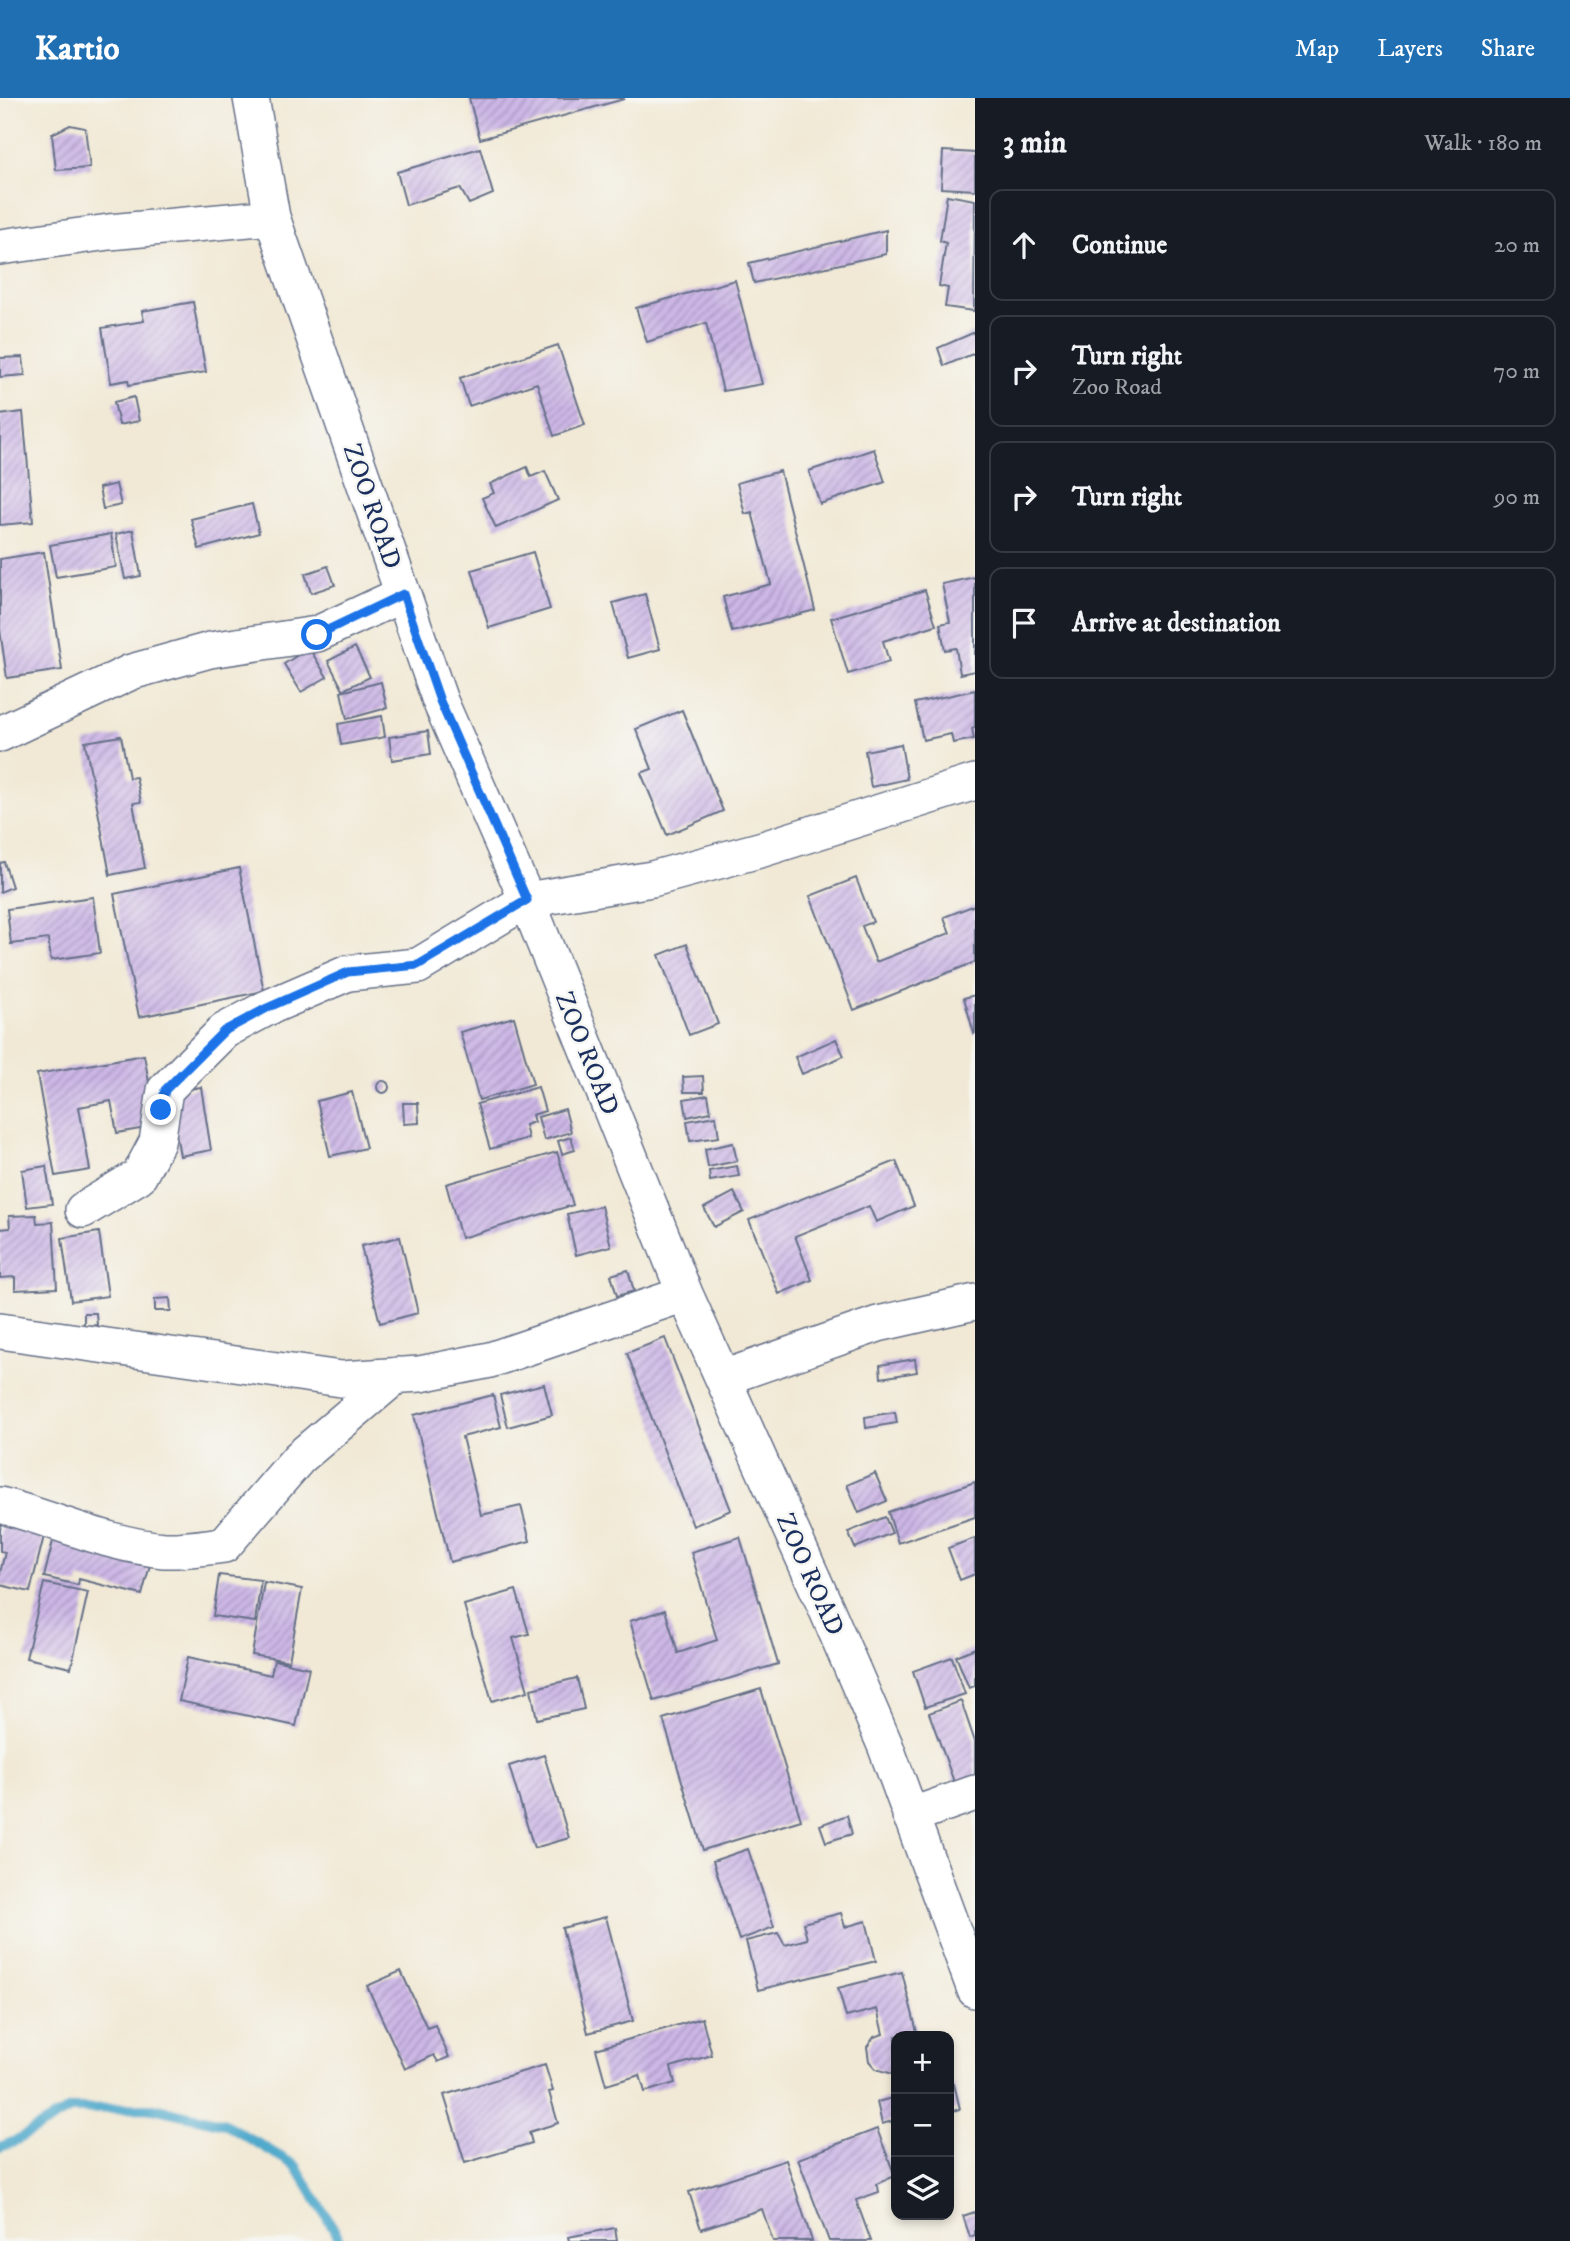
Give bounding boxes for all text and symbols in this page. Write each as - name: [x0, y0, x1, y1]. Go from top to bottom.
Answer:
- text: Kartio: [35, 29, 120, 70]
- text: Map: [1295, 34, 1339, 64]
- text: Layers: [1377, 34, 1443, 64]
- text: Share: [1481, 34, 1535, 64]
- text: 3 min: [1003, 125, 1067, 162]
- text: Walk · 180 m: [1424, 129, 1542, 158]
- icon: ahead: [1005, 226, 1043, 264]
- text: Continue: [1072, 229, 1167, 262]
- text: 20 m: [1494, 231, 1540, 260]
- text: Turn right: [1072, 340, 1182, 373]
- icon: right: [1005, 352, 1043, 390]
- text: 70 m: [1493, 357, 1540, 386]
- text: Zoo Road: [1072, 373, 1162, 402]
- street label: ZOO ROAD: [335, 439, 408, 573]
- icon: right: [1005, 478, 1043, 516]
- text: Turn right: [1072, 481, 1182, 514]
- text: 90 m: [1494, 483, 1540, 512]
- icon: arrive: [1005, 604, 1043, 642]
- text: Arrive at destination: [1072, 607, 1281, 640]
- route start: [301, 619, 332, 650]
- street label: ZOO ROAD: [547, 987, 626, 1120]
- route end: [145, 1094, 176, 1125]
- street label: ZOO ROAD: [768, 1508, 851, 1641]
- map controls: [891, 2031, 954, 2220]
- button: +: [891, 2031, 954, 2094]
- button: −: [891, 2094, 954, 2157]
- button: layers: [891, 2157, 954, 2220]

